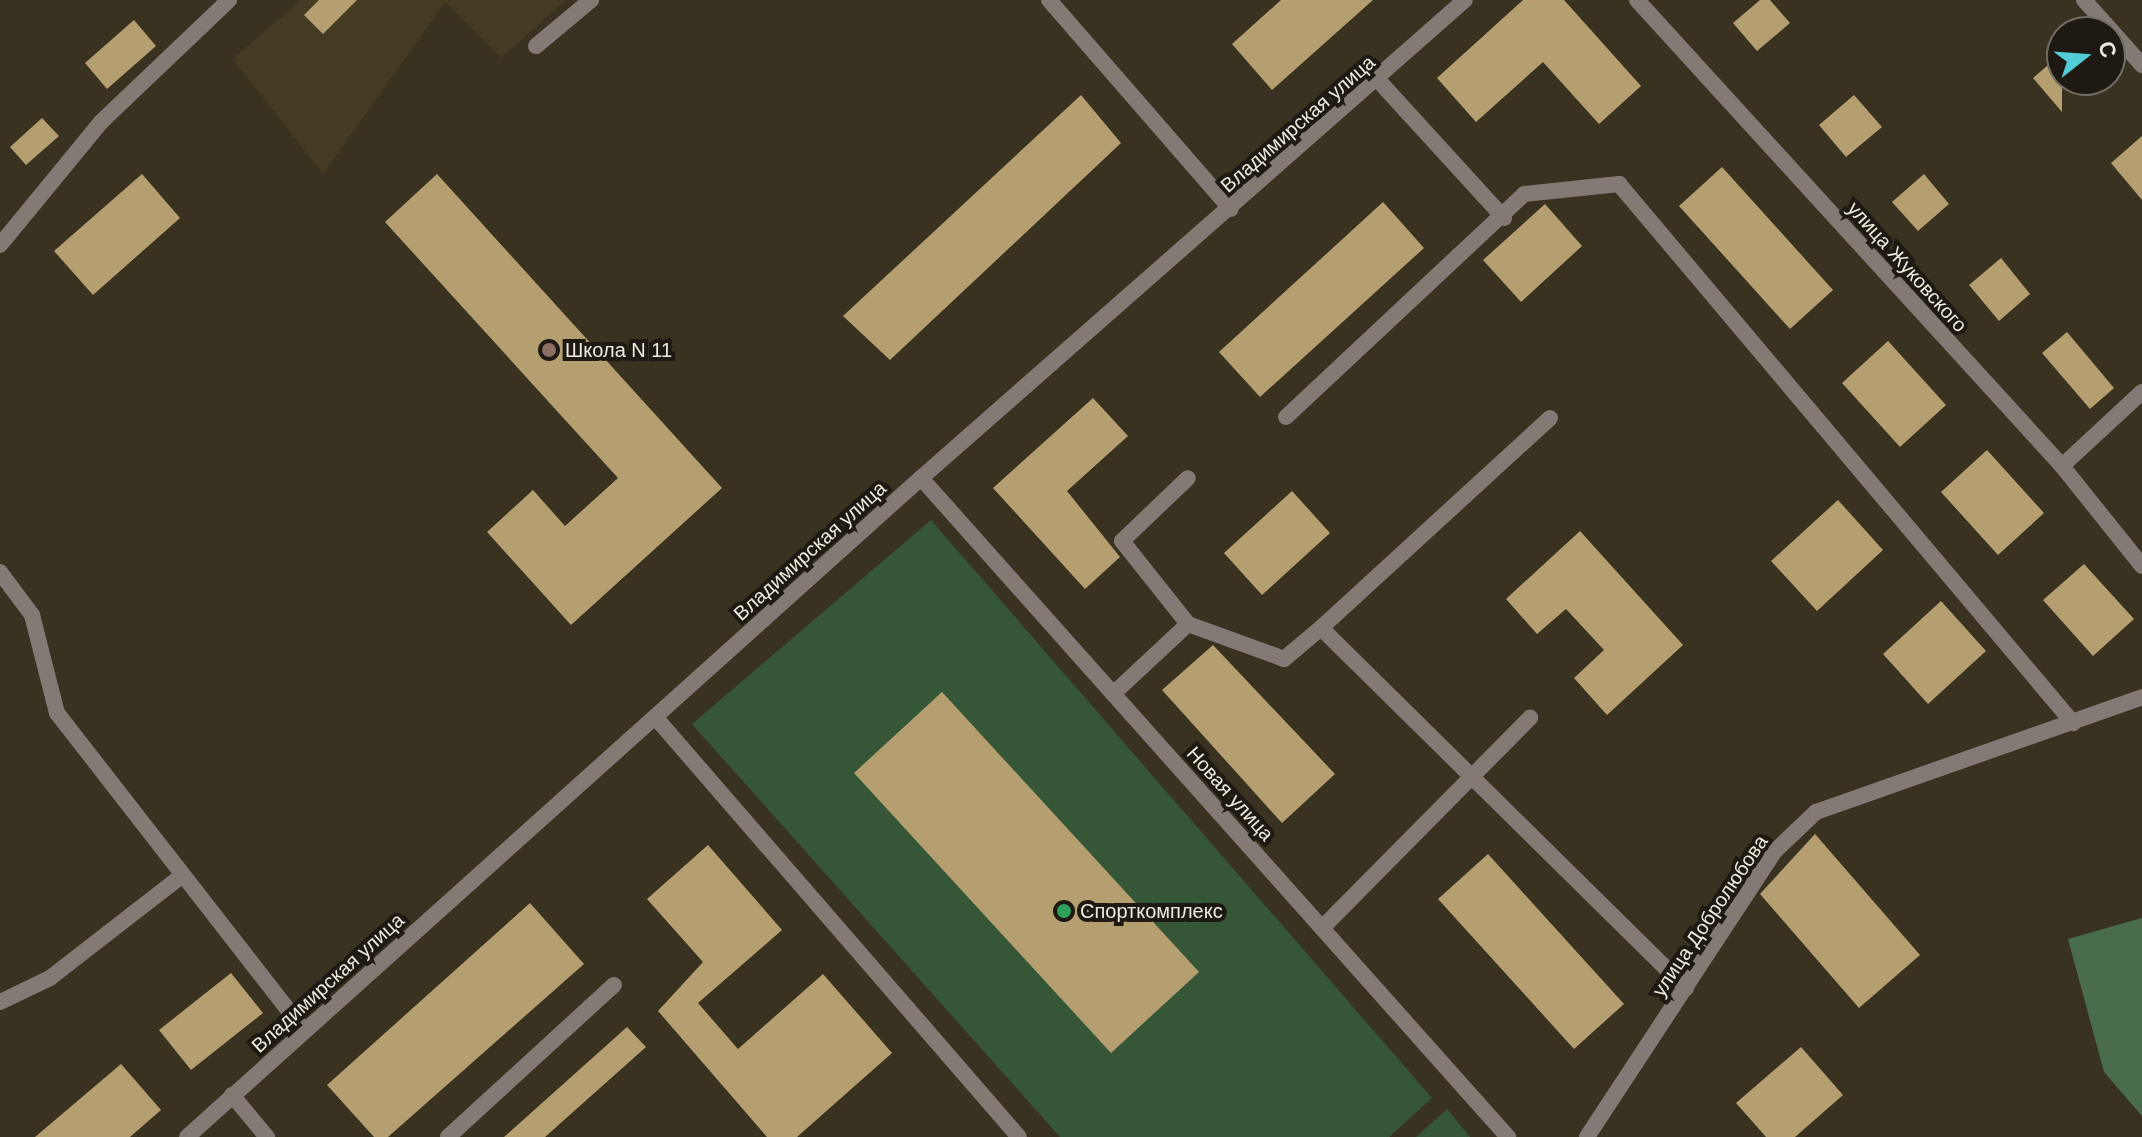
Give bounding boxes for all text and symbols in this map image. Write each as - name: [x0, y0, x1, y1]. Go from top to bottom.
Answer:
- north arrow: [2046, 16, 2126, 96]
- text: С: [2093, 38, 2122, 61]
- street label: Владимирская улица: [1216, 50, 1380, 198]
- street label: улица Жуковского: [1842, 197, 1972, 337]
- place label: Школа N 11: [565, 338, 672, 362]
- marker: Школа N 11: [540, 341, 558, 359]
- street label: Владимирская улица: [729, 476, 891, 626]
- street label: Новая улица: [1181, 742, 1279, 846]
- street label: улица Добролюбова: [1647, 831, 1773, 1001]
- place label: Спорткомплекс: [1080, 899, 1223, 923]
- marker: Спорткомплекс: [1055, 902, 1073, 920]
- street label: Владимирская улица: [247, 908, 409, 1058]

